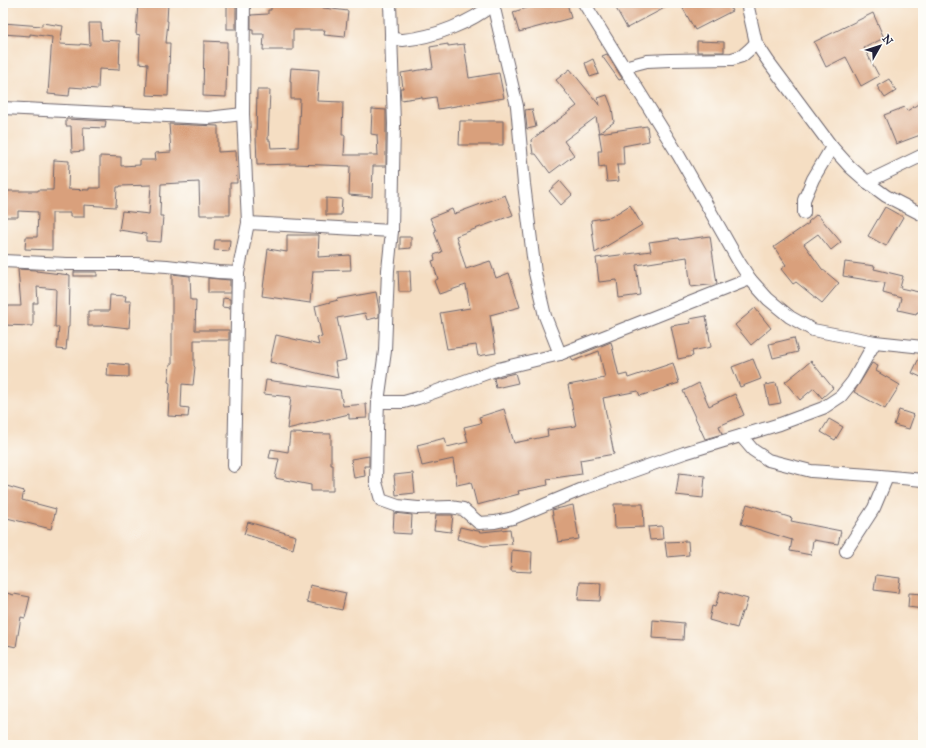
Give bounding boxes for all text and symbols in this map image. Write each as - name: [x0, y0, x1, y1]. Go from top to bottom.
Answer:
- north arrow: [860, 26, 900, 66]
- text: N: [879, 32, 896, 48]

